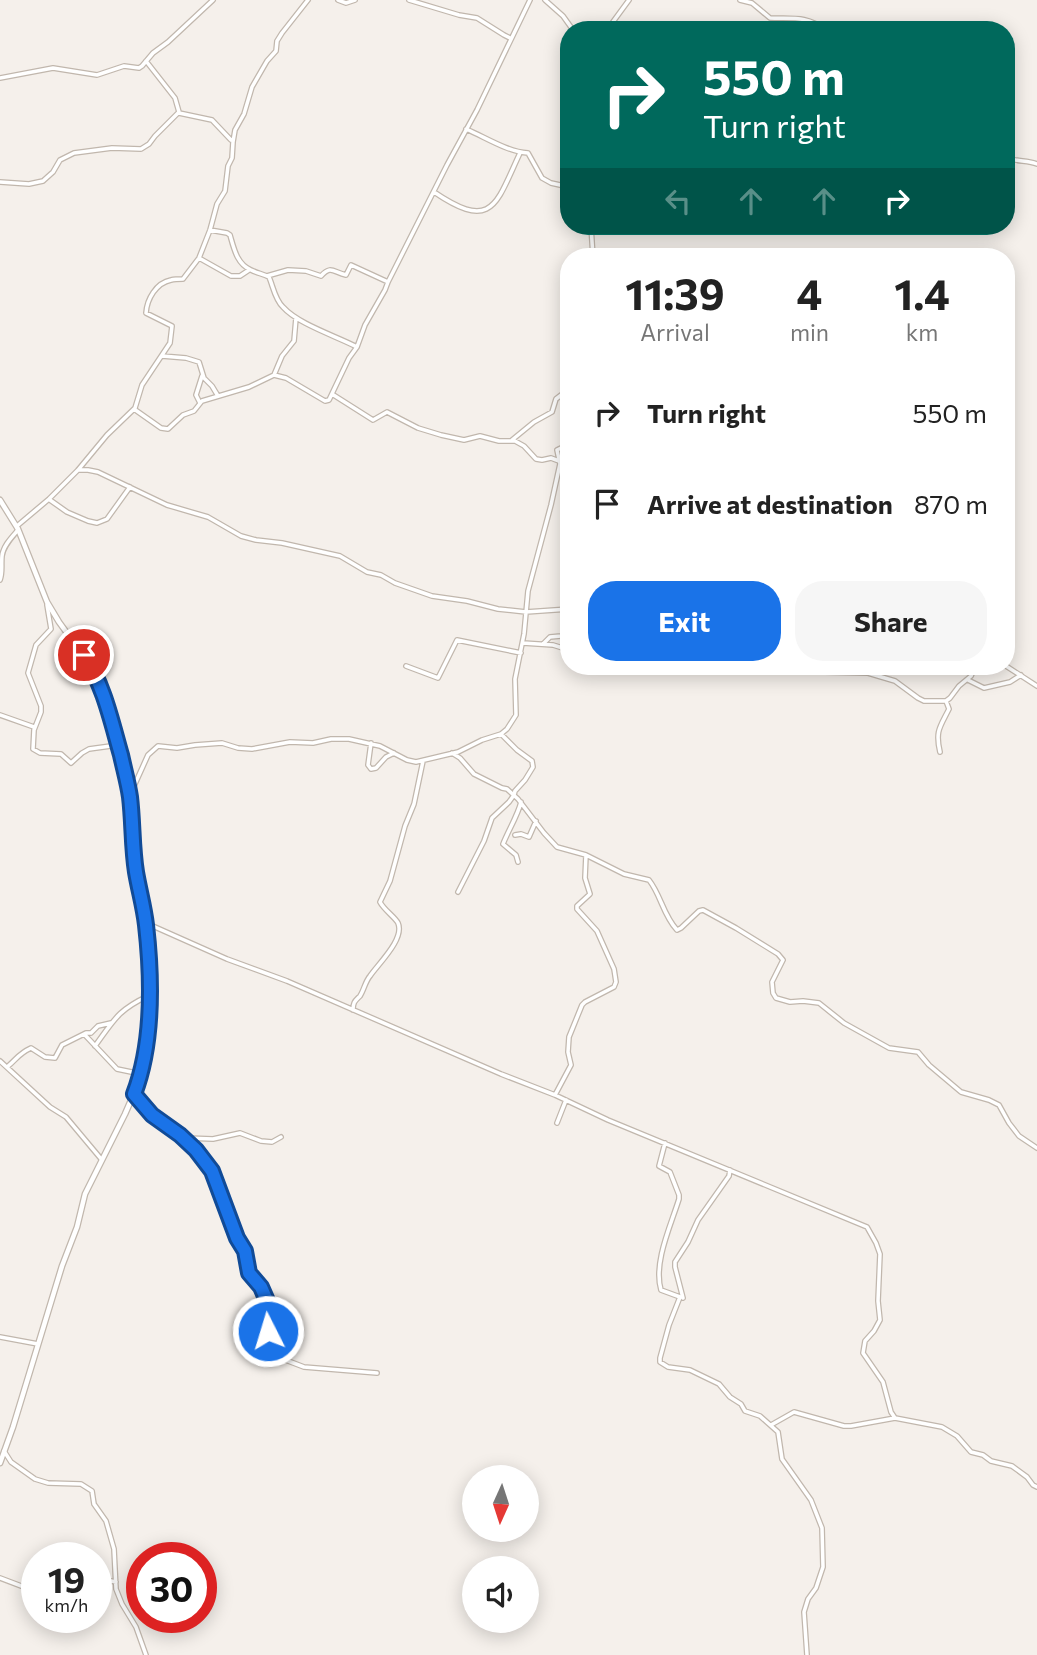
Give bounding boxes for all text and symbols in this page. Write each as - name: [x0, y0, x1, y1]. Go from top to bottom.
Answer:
- text: 550 m: [703, 45, 845, 105]
- icon: right: [588, 49, 679, 140]
- text: Turn right: [703, 105, 846, 145]
- icon: left: [659, 182, 697, 220]
- icon: ahead: [732, 182, 770, 220]
- icon: ahead: [805, 182, 843, 220]
- icon: right: [878, 182, 916, 220]
- text: 11:39: [625, 267, 725, 319]
- text: 4: [797, 267, 822, 319]
- text: 1.4: [894, 267, 950, 319]
- text: Arrival: [640, 318, 710, 346]
- text: min: [790, 318, 829, 346]
- text: km: [906, 318, 938, 346]
- icon: right: [588, 394, 626, 432]
- text: Turn right: [647, 397, 766, 428]
- text: 550 m: [912, 397, 987, 428]
- icon: arrive: [588, 485, 626, 523]
- text: Arrive at destination: [647, 488, 893, 519]
- text: 870 m: [914, 488, 988, 519]
- button: Exit: [588, 581, 781, 661]
- button: Share: [795, 581, 987, 661]
- pin: [54, 625, 114, 685]
- icon: arrive: [65, 636, 103, 674]
- position arrow: [231, 1294, 305, 1368]
- north arrow: [462, 1465, 539, 1542]
- map controls: [462, 1465, 539, 1633]
- speed limit sign: 30: [126, 1542, 217, 1633]
- button: sound: [462, 1556, 539, 1633]
- text: 19: [48, 1557, 85, 1600]
- text: km/h: [45, 1594, 88, 1616]

